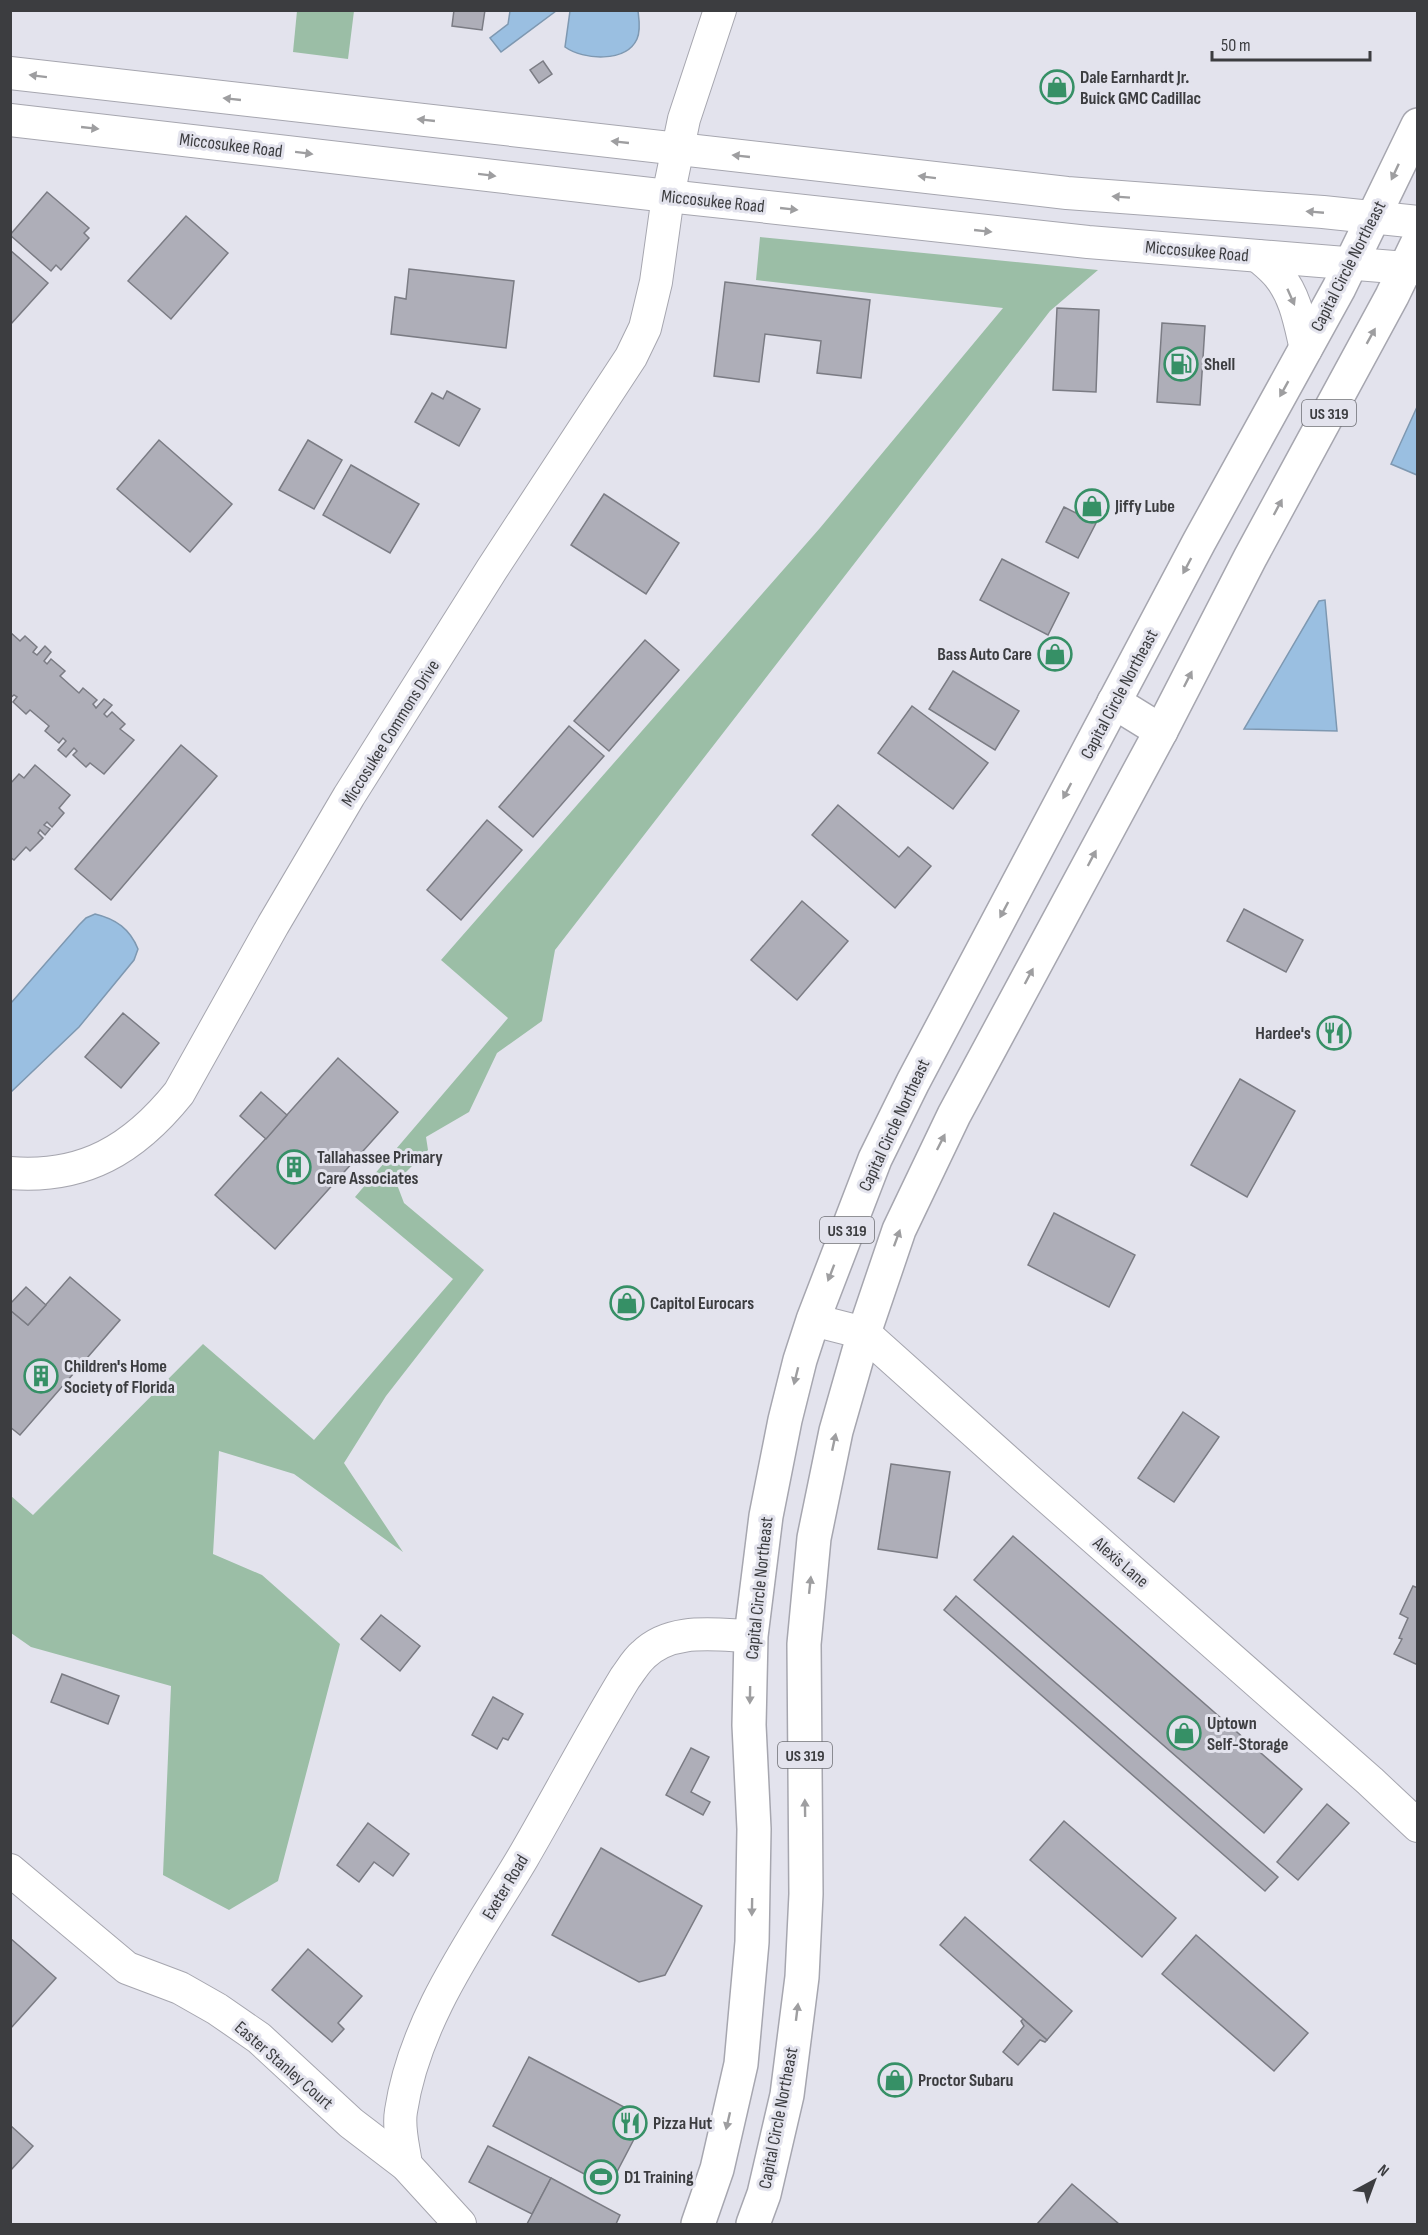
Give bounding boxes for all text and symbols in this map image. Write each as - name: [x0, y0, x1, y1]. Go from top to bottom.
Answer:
- scale bar: [1212, 24, 1370, 62]
- text: 50 m: [1221, 35, 1251, 56]
- place label: Dale Earnhardt Jr. Buick GMC Cadillac: [1080, 67, 1201, 109]
- shop icon: Dale Earnhardt Jr. Buick GMC Cadillac: [1039, 69, 1075, 105]
- one-way arrow: [29, 72, 48, 81]
- one-way arrow: [223, 94, 242, 103]
- one-way arrow: [416, 116, 435, 125]
- one-way arrow: [80, 124, 99, 133]
- street label: Miccosukee Road: [178, 129, 284, 162]
- one-way arrow: [610, 137, 629, 147]
- one-way arrow: [295, 148, 314, 158]
- one-way arrow: [731, 151, 750, 161]
- one-way arrow: [1391, 163, 1400, 180]
- one-way arrow: [478, 170, 497, 179]
- one-way arrow: [917, 172, 936, 182]
- street label: Miccosukee Road: [660, 186, 766, 217]
- one-way arrow: [1111, 192, 1130, 202]
- street label: Capital Circle Northeast: [1306, 197, 1391, 335]
- one-way arrow: [779, 205, 798, 214]
- one-way arrow: [1306, 207, 1325, 216]
- one-way arrow: [973, 226, 992, 236]
- street label: Miccosukee Road: [1144, 237, 1250, 266]
- one-way arrow: [1286, 289, 1296, 307]
- one-way arrow: [1366, 327, 1376, 344]
- fuel station icon: Shell: [1163, 346, 1199, 382]
- place label: Shell: [1204, 354, 1235, 375]
- one-way arrow: [1279, 381, 1289, 398]
- road number: US 319: [1302, 400, 1356, 426]
- shop icon: Jiffy Lube: [1074, 488, 1110, 524]
- place label: Jiffy Lube: [1114, 496, 1175, 517]
- one-way arrow: [1273, 498, 1283, 515]
- one-way arrow: [1182, 557, 1192, 575]
- street label: Capital Circle Northeast: [1076, 625, 1163, 763]
- shop icon: Bass Auto Care: [1037, 636, 1073, 672]
- place label: Bass Auto Care: [937, 644, 1032, 665]
- street label: Miccosukee Commons Drive: [337, 656, 444, 810]
- one-way arrow: [1182, 670, 1192, 688]
- one-way arrow: [1062, 782, 1072, 799]
- one-way arrow: [1087, 849, 1097, 866]
- one-way arrow: [999, 902, 1009, 919]
- one-way arrow: [1024, 967, 1034, 984]
- restaurant icon: Hardee's: [1316, 1015, 1352, 1051]
- place label: Hardee's: [1255, 1023, 1311, 1044]
- street label: Capital Circle Northeast: [855, 1055, 935, 1195]
- one-way arrow: [936, 1134, 946, 1151]
- place label: Tallahassee Primary Care Associates: [317, 1147, 443, 1189]
- building icon: Tallahassee Primary Care Associates: [276, 1149, 312, 1185]
- road number: US 319: [820, 1217, 874, 1243]
- one-way arrow: [892, 1229, 902, 1247]
- one-way arrow: [826, 1264, 835, 1282]
- shop icon: Capitol Eurocars: [609, 1285, 645, 1321]
- place label: Capitol Eurocars: [650, 1293, 754, 1314]
- place label: Children's Home Society of Florida: [64, 1356, 175, 1398]
- building icon: Children's Home Society of Florida: [23, 1358, 59, 1394]
- one-way arrow: [790, 1367, 800, 1385]
- one-way arrow: [830, 1432, 839, 1451]
- street label: Capital Circle Northeast: [742, 1515, 778, 1661]
- street label: Alexis Lane: [1088, 1532, 1153, 1592]
- one-way arrow: [805, 1576, 814, 1595]
- one-way arrow: [745, 1685, 755, 1704]
- place label: Uptown Self-Storage: [1207, 1713, 1288, 1755]
- shop icon: Uptown Self-Storage: [1166, 1715, 1202, 1751]
- road number: US 319: [778, 1742, 832, 1768]
- one-way arrow: [800, 1798, 810, 1817]
- street label: Exeter Road: [478, 1851, 533, 1923]
- one-way arrow: [748, 1898, 757, 1917]
- one-way arrow: [793, 2003, 802, 2022]
- street label: Easter Stanley Court: [230, 2017, 338, 2114]
- street label: Capital Circle Northeast: [754, 2045, 803, 2191]
- shop icon: Proctor Subaru: [877, 2062, 913, 2098]
- place label: Proctor Subaru: [918, 2070, 1014, 2091]
- restaurant icon: Pizza Hut: [612, 2105, 648, 2141]
- one-way arrow: [722, 2112, 732, 2131]
- place label: Pizza Hut: [653, 2113, 712, 2134]
- north arrow: [1344, 2151, 1404, 2211]
- sports icon: D1 Training: [583, 2159, 619, 2195]
- text: N: [1373, 2161, 1392, 2181]
- place label: D1 Training: [624, 2167, 694, 2188]

